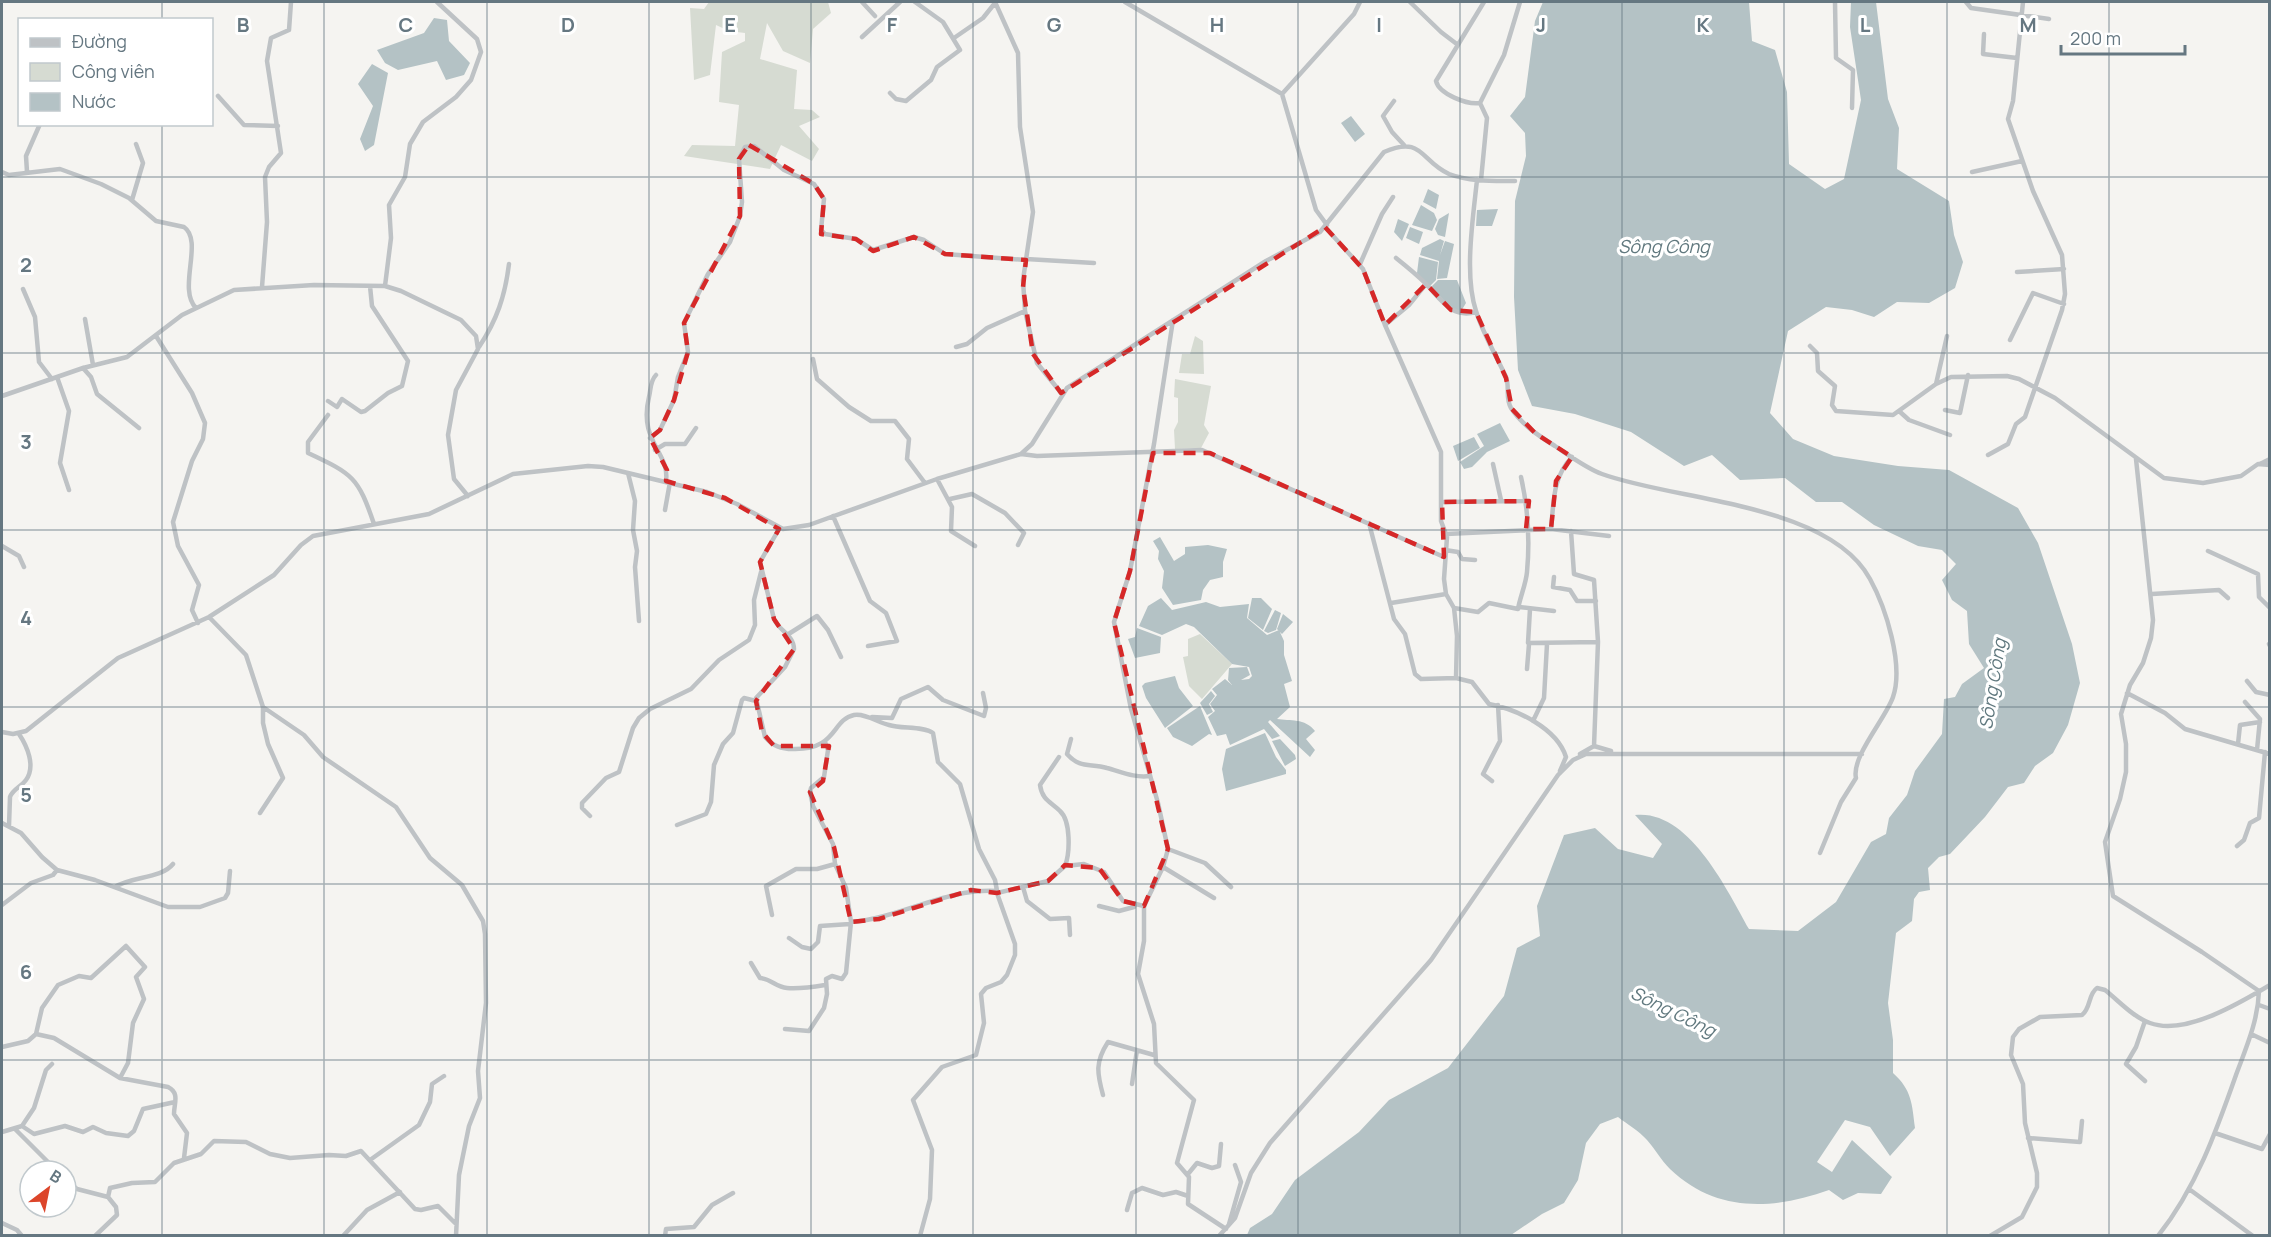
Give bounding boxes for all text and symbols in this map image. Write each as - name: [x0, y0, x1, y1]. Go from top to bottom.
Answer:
- text: B: [237, 11, 250, 38]
- text: C: [399, 11, 413, 38]
- text: D: [561, 11, 575, 38]
- text: E: [724, 11, 736, 38]
- text: F: [887, 11, 898, 38]
- text: G: [1047, 11, 1062, 38]
- text: H: [1210, 11, 1224, 38]
- text: I: [1376, 11, 1382, 38]
- text: J: [1536, 11, 1546, 38]
- text: K: [1697, 11, 1710, 38]
- text: L: [1860, 11, 1871, 38]
- text: M: [2019, 11, 2037, 38]
- legend: [18, 18, 213, 126]
- scale bar: [2061, 18, 2186, 56]
- text: 200 m: [2070, 26, 2121, 50]
- text: Đường: [72, 29, 127, 53]
- text: Công viên: [72, 59, 155, 83]
- text: Nước: [72, 89, 116, 113]
- water label: Sông Công: [1618, 234, 1711, 258]
- text: 2: [20, 251, 32, 278]
- text: 3: [20, 428, 32, 455]
- text: 4: [20, 604, 32, 631]
- water label: Sông Công: [1973, 635, 2011, 731]
- text: 5: [20, 781, 32, 808]
- text: 6: [20, 958, 32, 985]
- water label: Sông Công: [1627, 980, 1721, 1043]
- north arrow: [18, 1159, 78, 1219]
- text: B: [46, 1164, 66, 1188]

